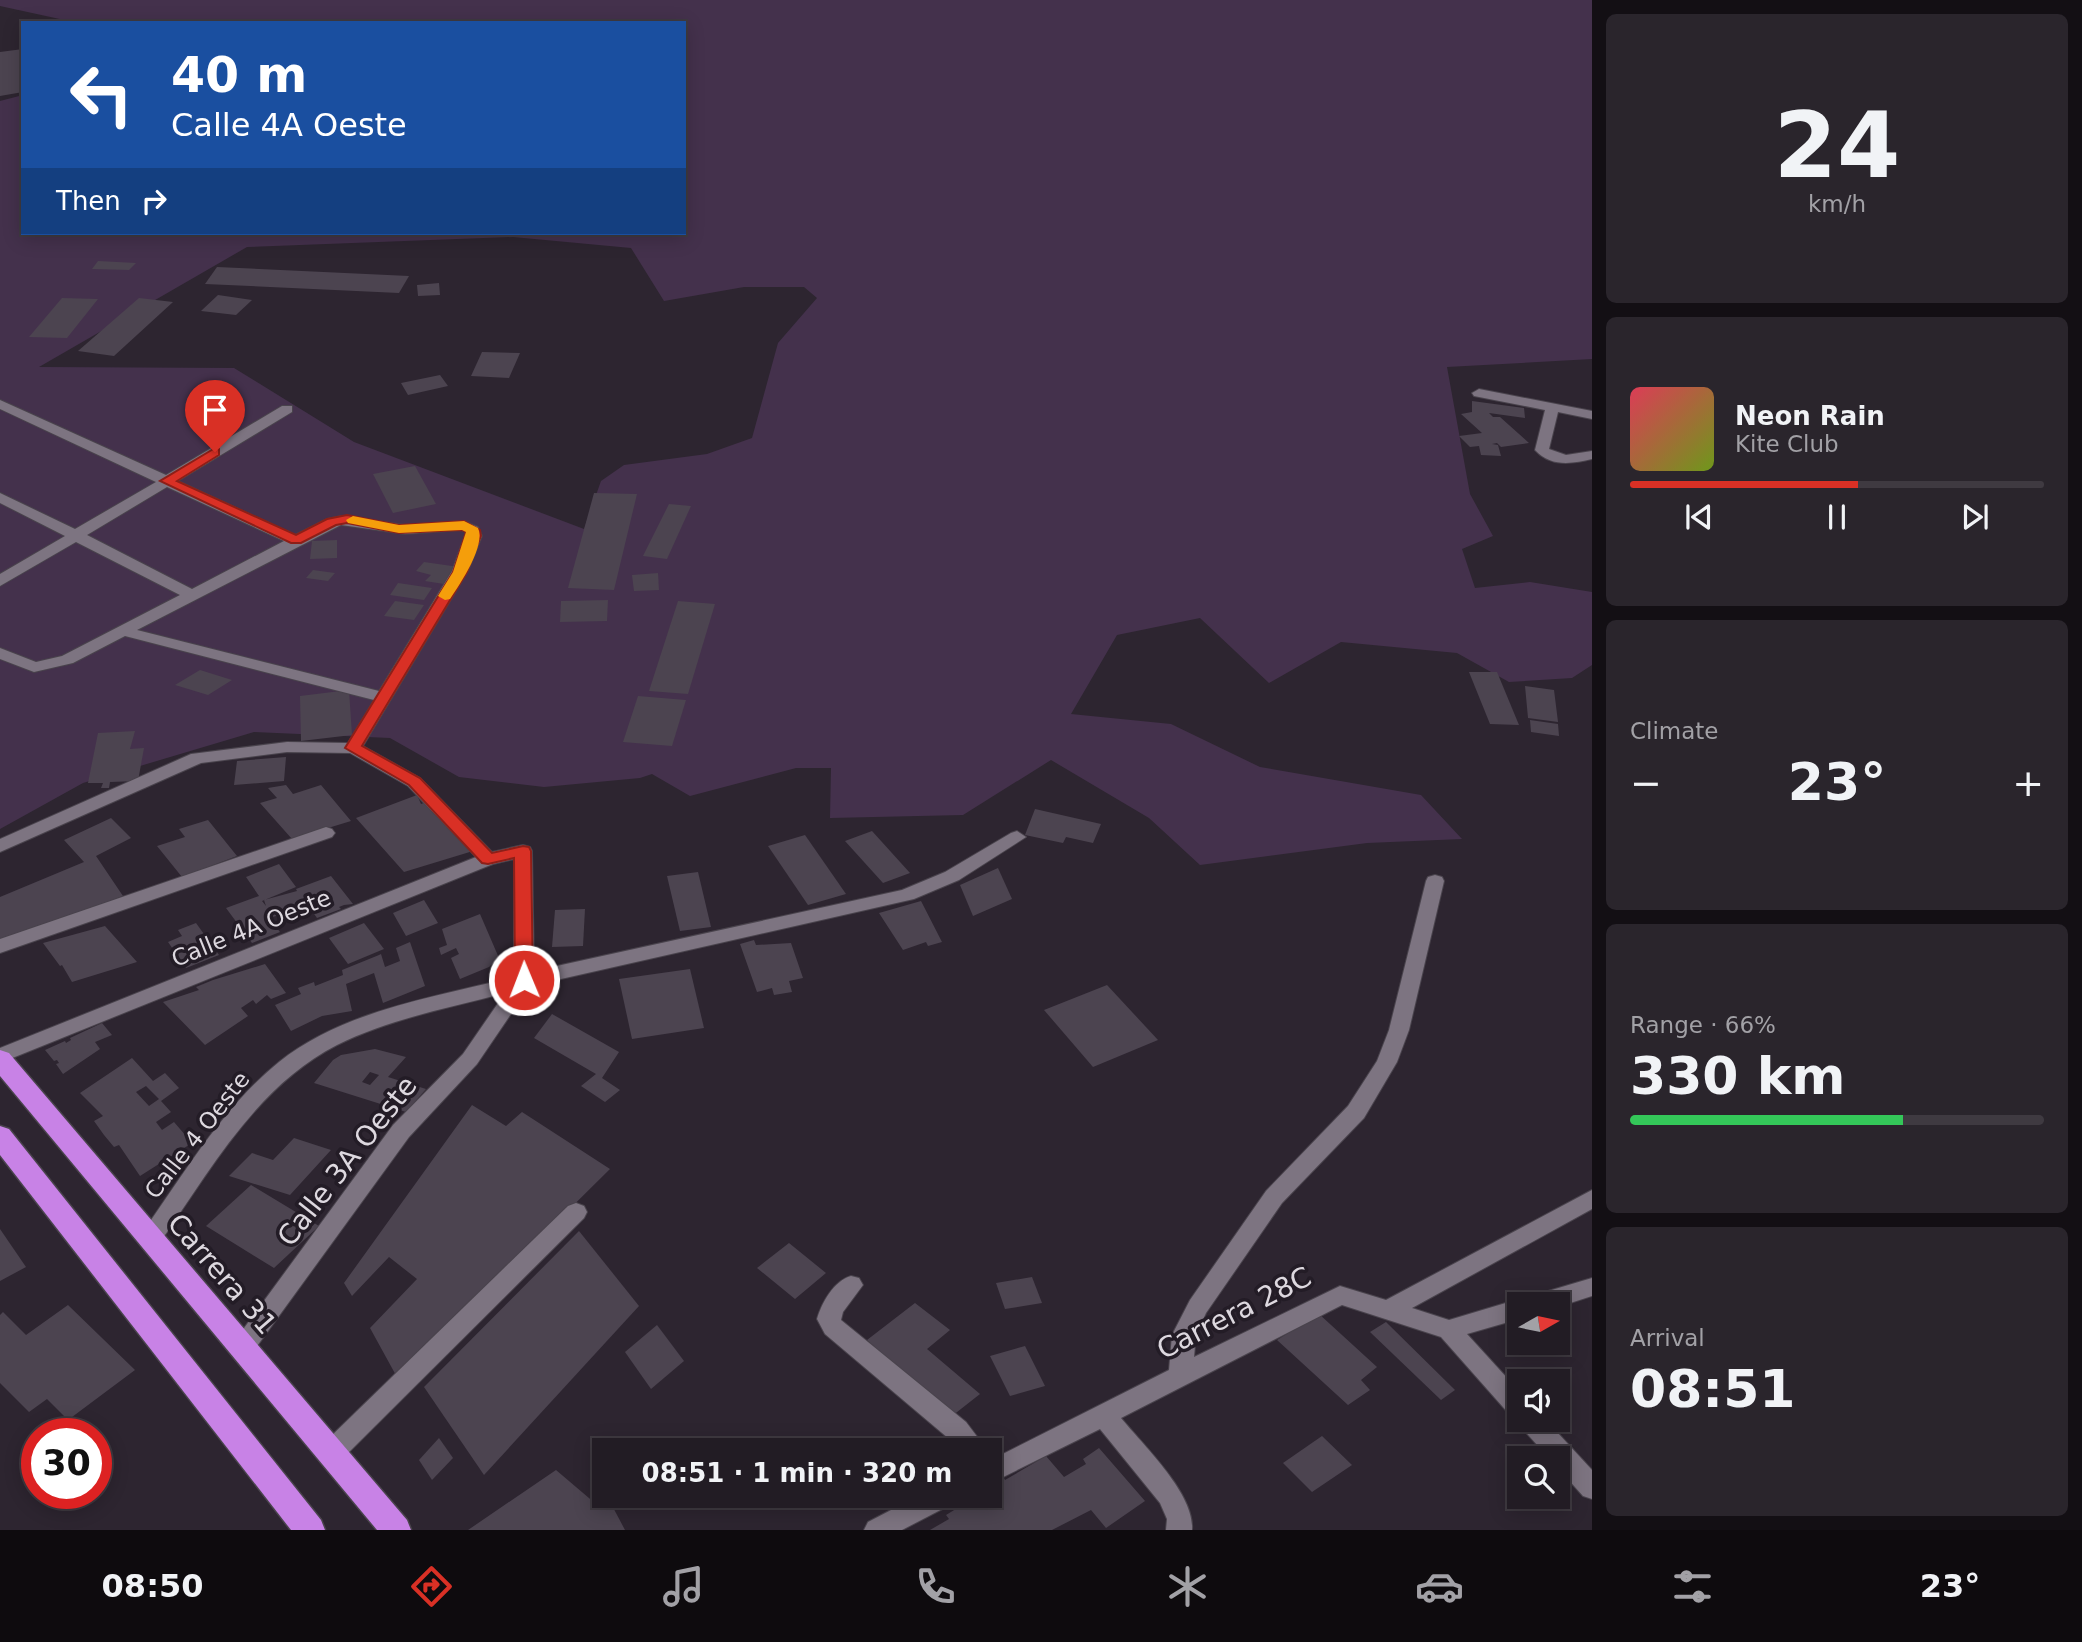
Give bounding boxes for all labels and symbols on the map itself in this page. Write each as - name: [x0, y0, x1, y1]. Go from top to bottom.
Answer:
- pin: [185, 380, 245, 452]
- street label: Calle 4A Oeste: [168, 884, 334, 972]
- position arrow: [487, 943, 561, 1017]
- street label: Calle 4 Oeste: [139, 1066, 255, 1204]
- street label: Calle 3A Oeste: [270, 1070, 424, 1252]
- street label: Carrera 31: [161, 1207, 283, 1341]
- street label: Carrera 28C: [1151, 1260, 1317, 1366]
- north arrow: [1507, 1292, 1570, 1354]
- speed limit sign: 30: [21, 1418, 112, 1509]

